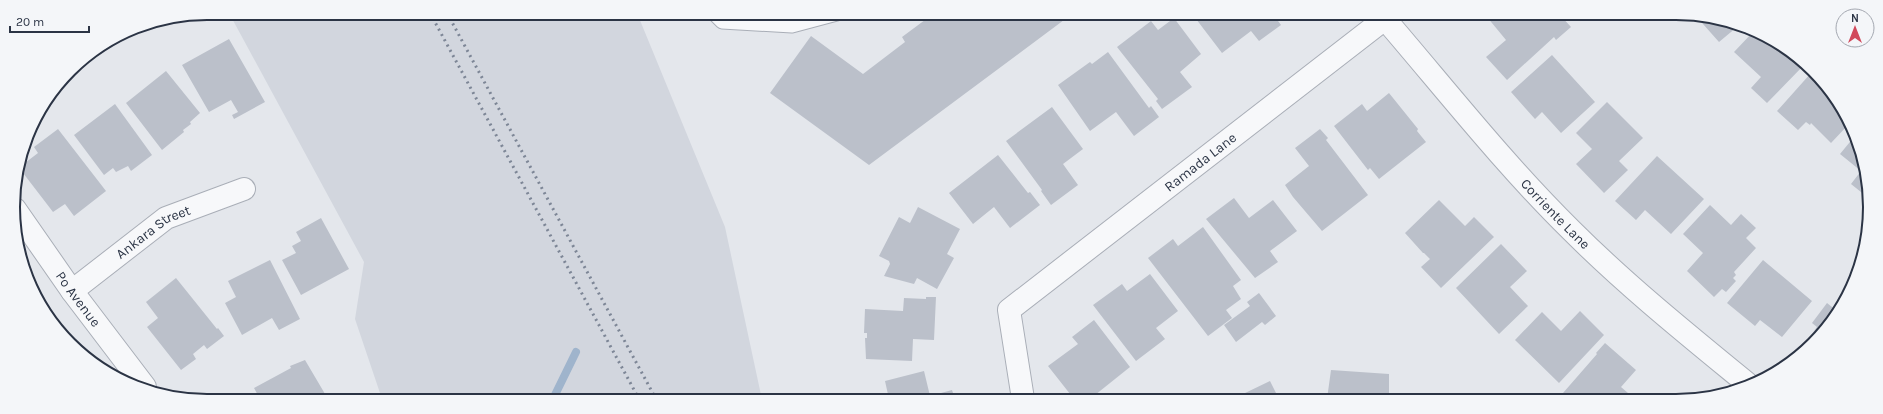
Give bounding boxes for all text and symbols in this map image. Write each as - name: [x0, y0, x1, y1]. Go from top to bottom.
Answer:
- scale bar: [10, 8, 89, 34]
- north arrow: [1835, 8, 1875, 48]
- text: N: [1851, 12, 1859, 25]
- text: 20 m: [16, 15, 44, 29]
- street label: Ramada Lane: [1161, 129, 1240, 195]
- street label: Corriente Lane: [1517, 175, 1594, 253]
- street label: Ankara Street: [112, 201, 193, 262]
- street label: Po Avenue: [52, 268, 105, 330]

